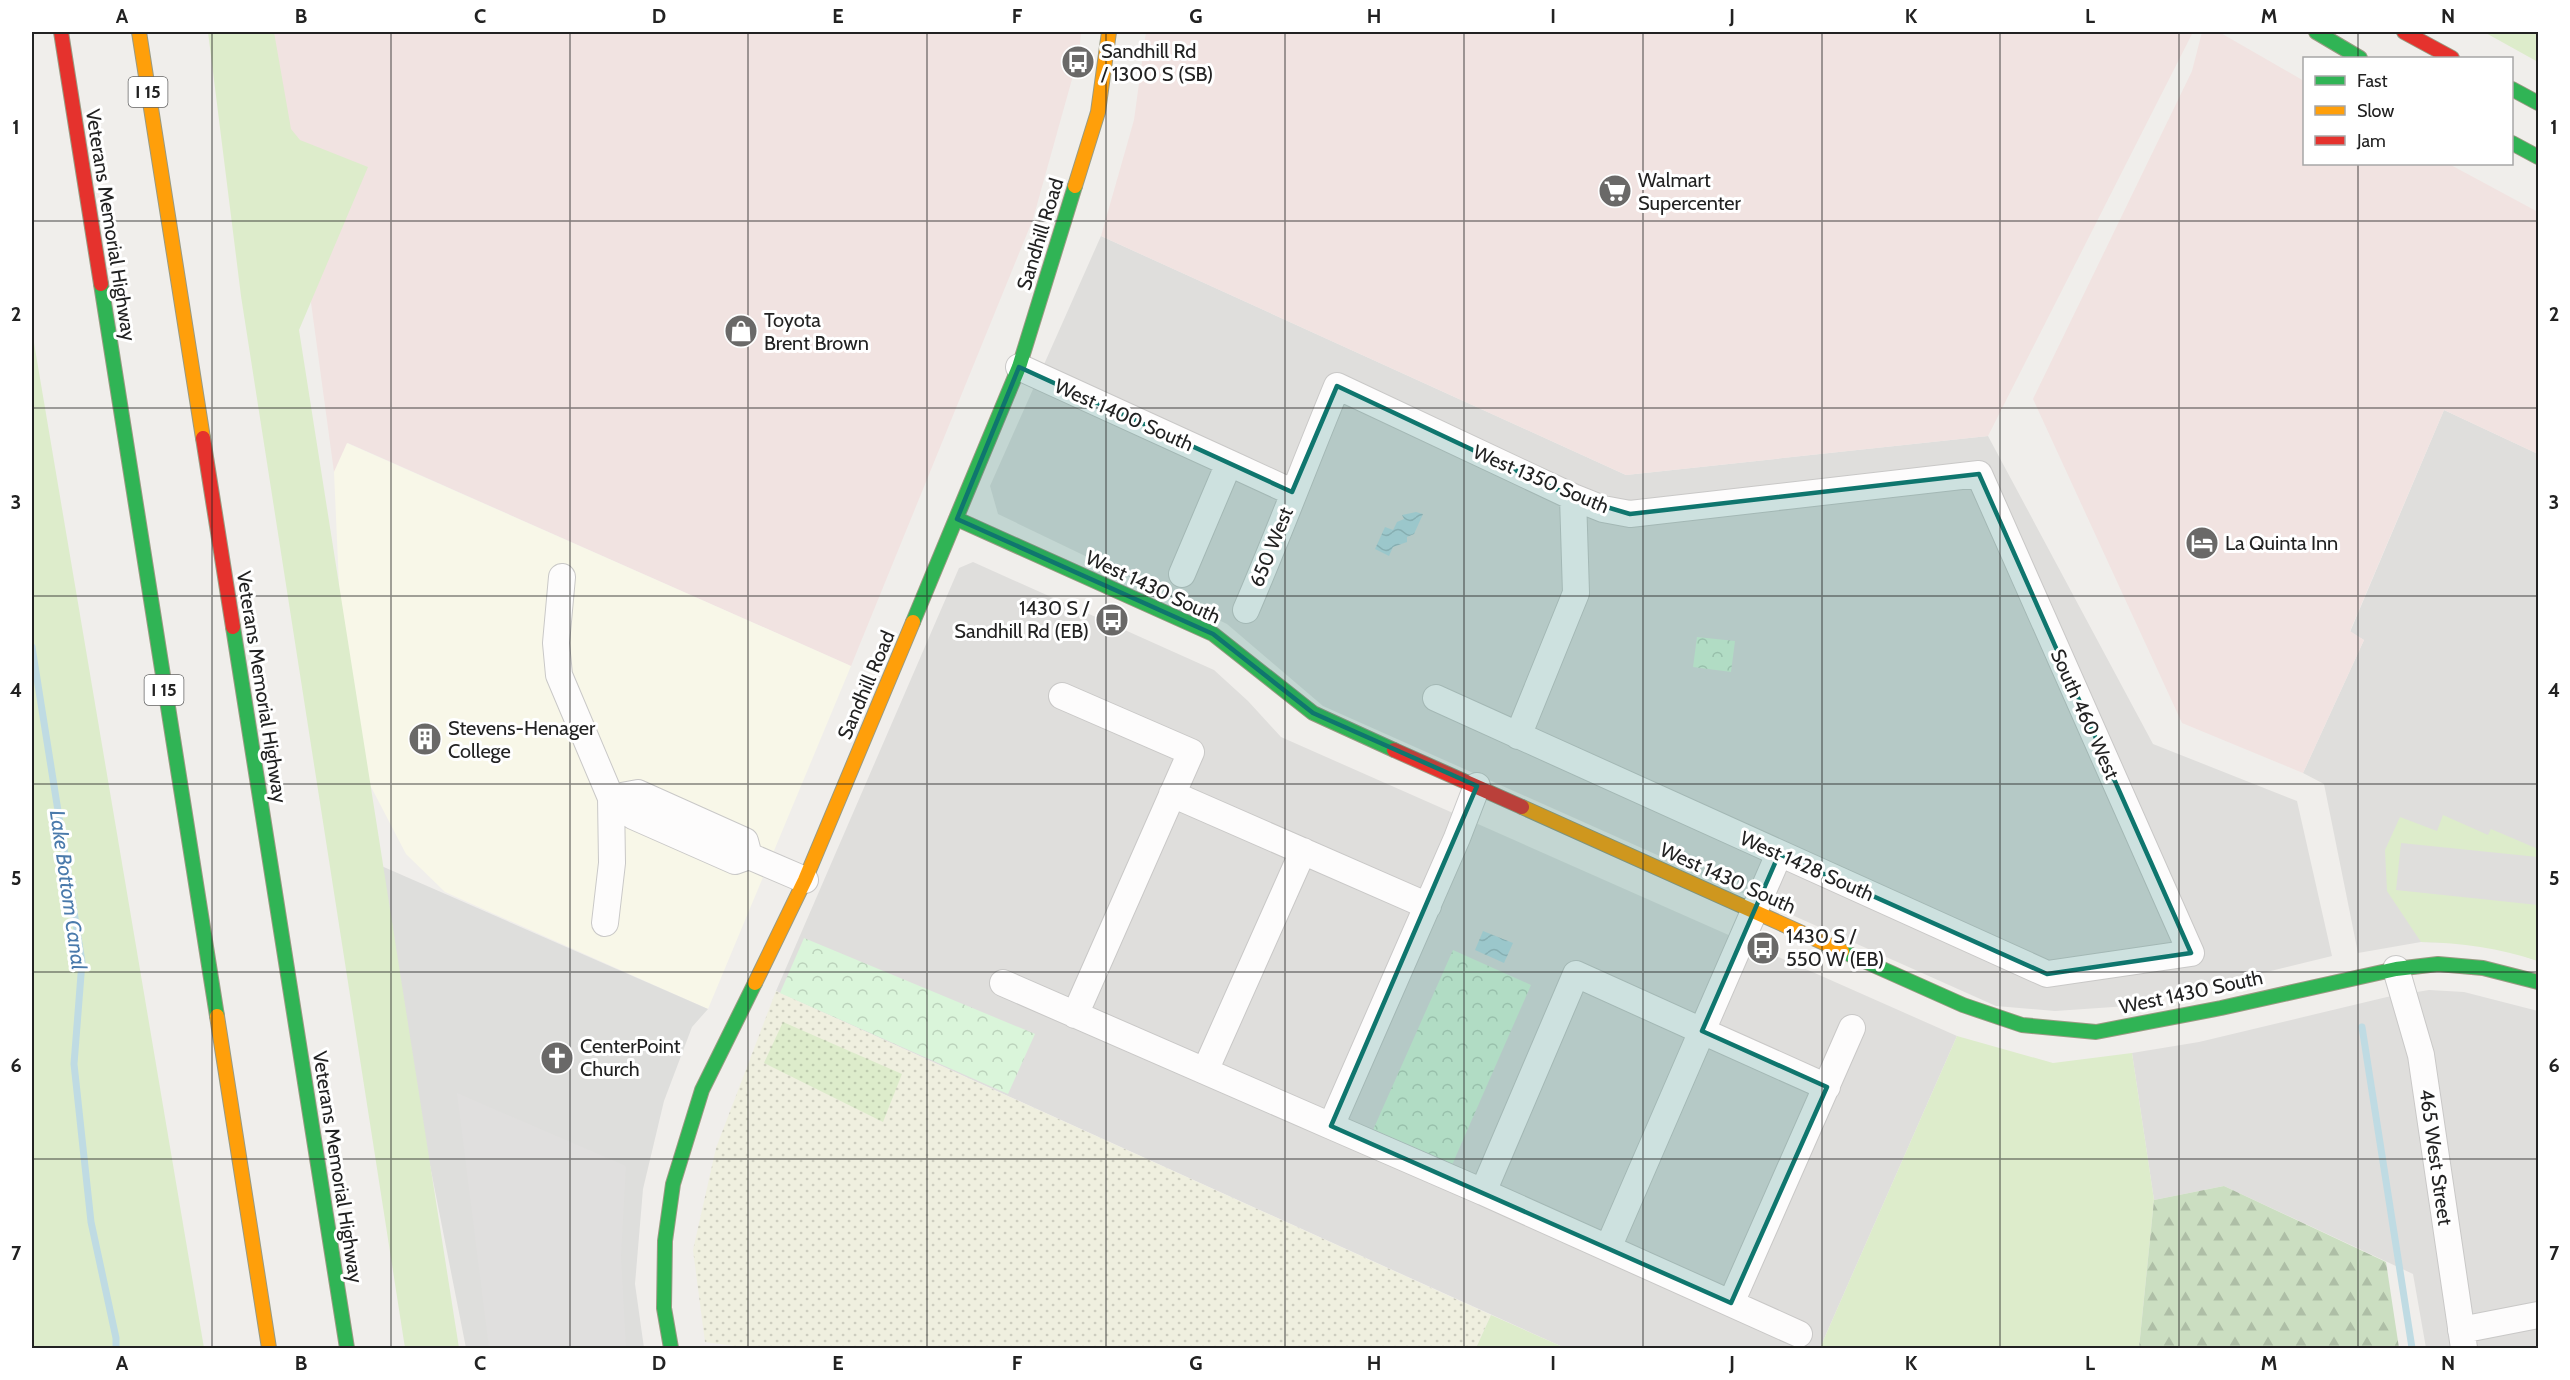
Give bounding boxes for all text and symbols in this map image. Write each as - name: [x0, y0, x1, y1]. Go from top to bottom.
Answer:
- text: A: [116, 4, 129, 28]
- text: B: [295, 4, 307, 28]
- text: C: [474, 4, 486, 28]
- text: D: [652, 4, 666, 28]
- text: E: [832, 4, 844, 28]
- text: F: [1012, 4, 1023, 28]
- text: G: [1189, 4, 1203, 28]
- text: H: [1367, 4, 1381, 28]
- text: I: [1550, 4, 1556, 28]
- text: J: [1728, 4, 1735, 28]
- text: K: [1905, 4, 1918, 28]
- text: L: [2085, 4, 2095, 28]
- text: M: [2261, 4, 2277, 28]
- text: N: [2441, 4, 2455, 28]
- place label: Sandhill Rd / 1300 S (SB): [1100, 39, 1213, 86]
- bus stop icon: Sandhill Rd / 1300 S (SB): [1060, 44, 1096, 80]
- legend: [2303, 57, 2513, 165]
- text: Fast: [2357, 70, 2388, 92]
- road number: I 15: [128, 77, 168, 107]
- text: Slow: [2357, 100, 2394, 122]
- street label: Veterans Memorial Highway: [81, 107, 141, 343]
- text: 1: [12, 115, 20, 139]
- text: 1: [2550, 115, 2558, 139]
- text: Jam: [2356, 130, 2386, 152]
- place label: Walmart Supercenter: [1638, 168, 1742, 215]
- supermarket icon: Walmart Supercenter: [1597, 173, 1633, 209]
- street label: Sandhill Road: [1012, 175, 1068, 293]
- text: 2: [11, 302, 21, 326]
- text: 2: [2549, 302, 2559, 326]
- place label: Toyota Brent Brown: [764, 308, 869, 355]
- shop icon: Toyota Brent Brown: [723, 313, 759, 349]
- street label: West 1400 South: [1051, 374, 1197, 456]
- street label: West 1350 South: [1469, 440, 1613, 518]
- text: 3: [11, 490, 21, 514]
- text: 3: [2549, 490, 2559, 514]
- street label: 650 West: [1244, 503, 1298, 590]
- hotel icon: La Quinta Inn: [2184, 525, 2220, 561]
- place label: La Quinta Inn: [2225, 531, 2338, 555]
- street label: West 1430 South: [1082, 545, 1224, 629]
- street label: Veterans Memorial Highway: [232, 569, 292, 805]
- place label: 1430 S / Sandhill Rd (EB): [954, 596, 1091, 643]
- bus stop icon: 1430 S / Sandhill Rd (EB): [1094, 602, 1130, 638]
- street label: Sandhill Road: [832, 627, 900, 743]
- street label: South 460 West: [2046, 645, 2125, 783]
- road number: I 15: [144, 675, 184, 705]
- text: 4: [10, 678, 22, 702]
- text: 4: [2548, 678, 2560, 702]
- place label: Stevens-Henager College: [448, 716, 596, 763]
- building icon: Stevens-Henager College: [407, 721, 443, 757]
- water label: Lake Bottom Canal: [45, 808, 92, 971]
- street label: West 1428 South: [1736, 826, 1878, 906]
- street label: West 1430 South: [1656, 837, 1800, 919]
- text: 5: [11, 866, 21, 890]
- text: 5: [2549, 866, 2559, 890]
- place label: 1430 S / 550 W (EB): [1786, 924, 1884, 971]
- bus stop icon: 1430 S / 550 W (EB): [1745, 930, 1781, 966]
- street label: West 1430 South: [2117, 965, 2265, 1019]
- place label: CenterPoint Church: [580, 1034, 681, 1081]
- church icon: CenterPoint Church: [539, 1040, 575, 1076]
- street label: Veterans Memorial Highway: [308, 1049, 368, 1285]
- text: 6: [10, 1053, 22, 1077]
- text: 6: [2548, 1053, 2560, 1077]
- street label: 465 West Street: [2415, 1087, 2457, 1227]
- text: 7: [11, 1241, 22, 1265]
- text: 7: [2549, 1241, 2560, 1265]
- text: A: [116, 1351, 129, 1375]
- text: B: [295, 1351, 307, 1375]
- text: C: [474, 1351, 486, 1375]
- text: D: [652, 1351, 666, 1375]
- text: E: [832, 1351, 844, 1375]
- text: F: [1012, 1351, 1023, 1375]
- text: G: [1189, 1351, 1203, 1375]
- text: H: [1367, 1351, 1381, 1375]
- text: I: [1550, 1351, 1556, 1375]
- text: J: [1728, 1351, 1735, 1375]
- text: K: [1905, 1351, 1918, 1375]
- text: L: [2085, 1351, 2095, 1375]
- text: M: [2261, 1351, 2277, 1375]
- text: N: [2441, 1351, 2455, 1375]

